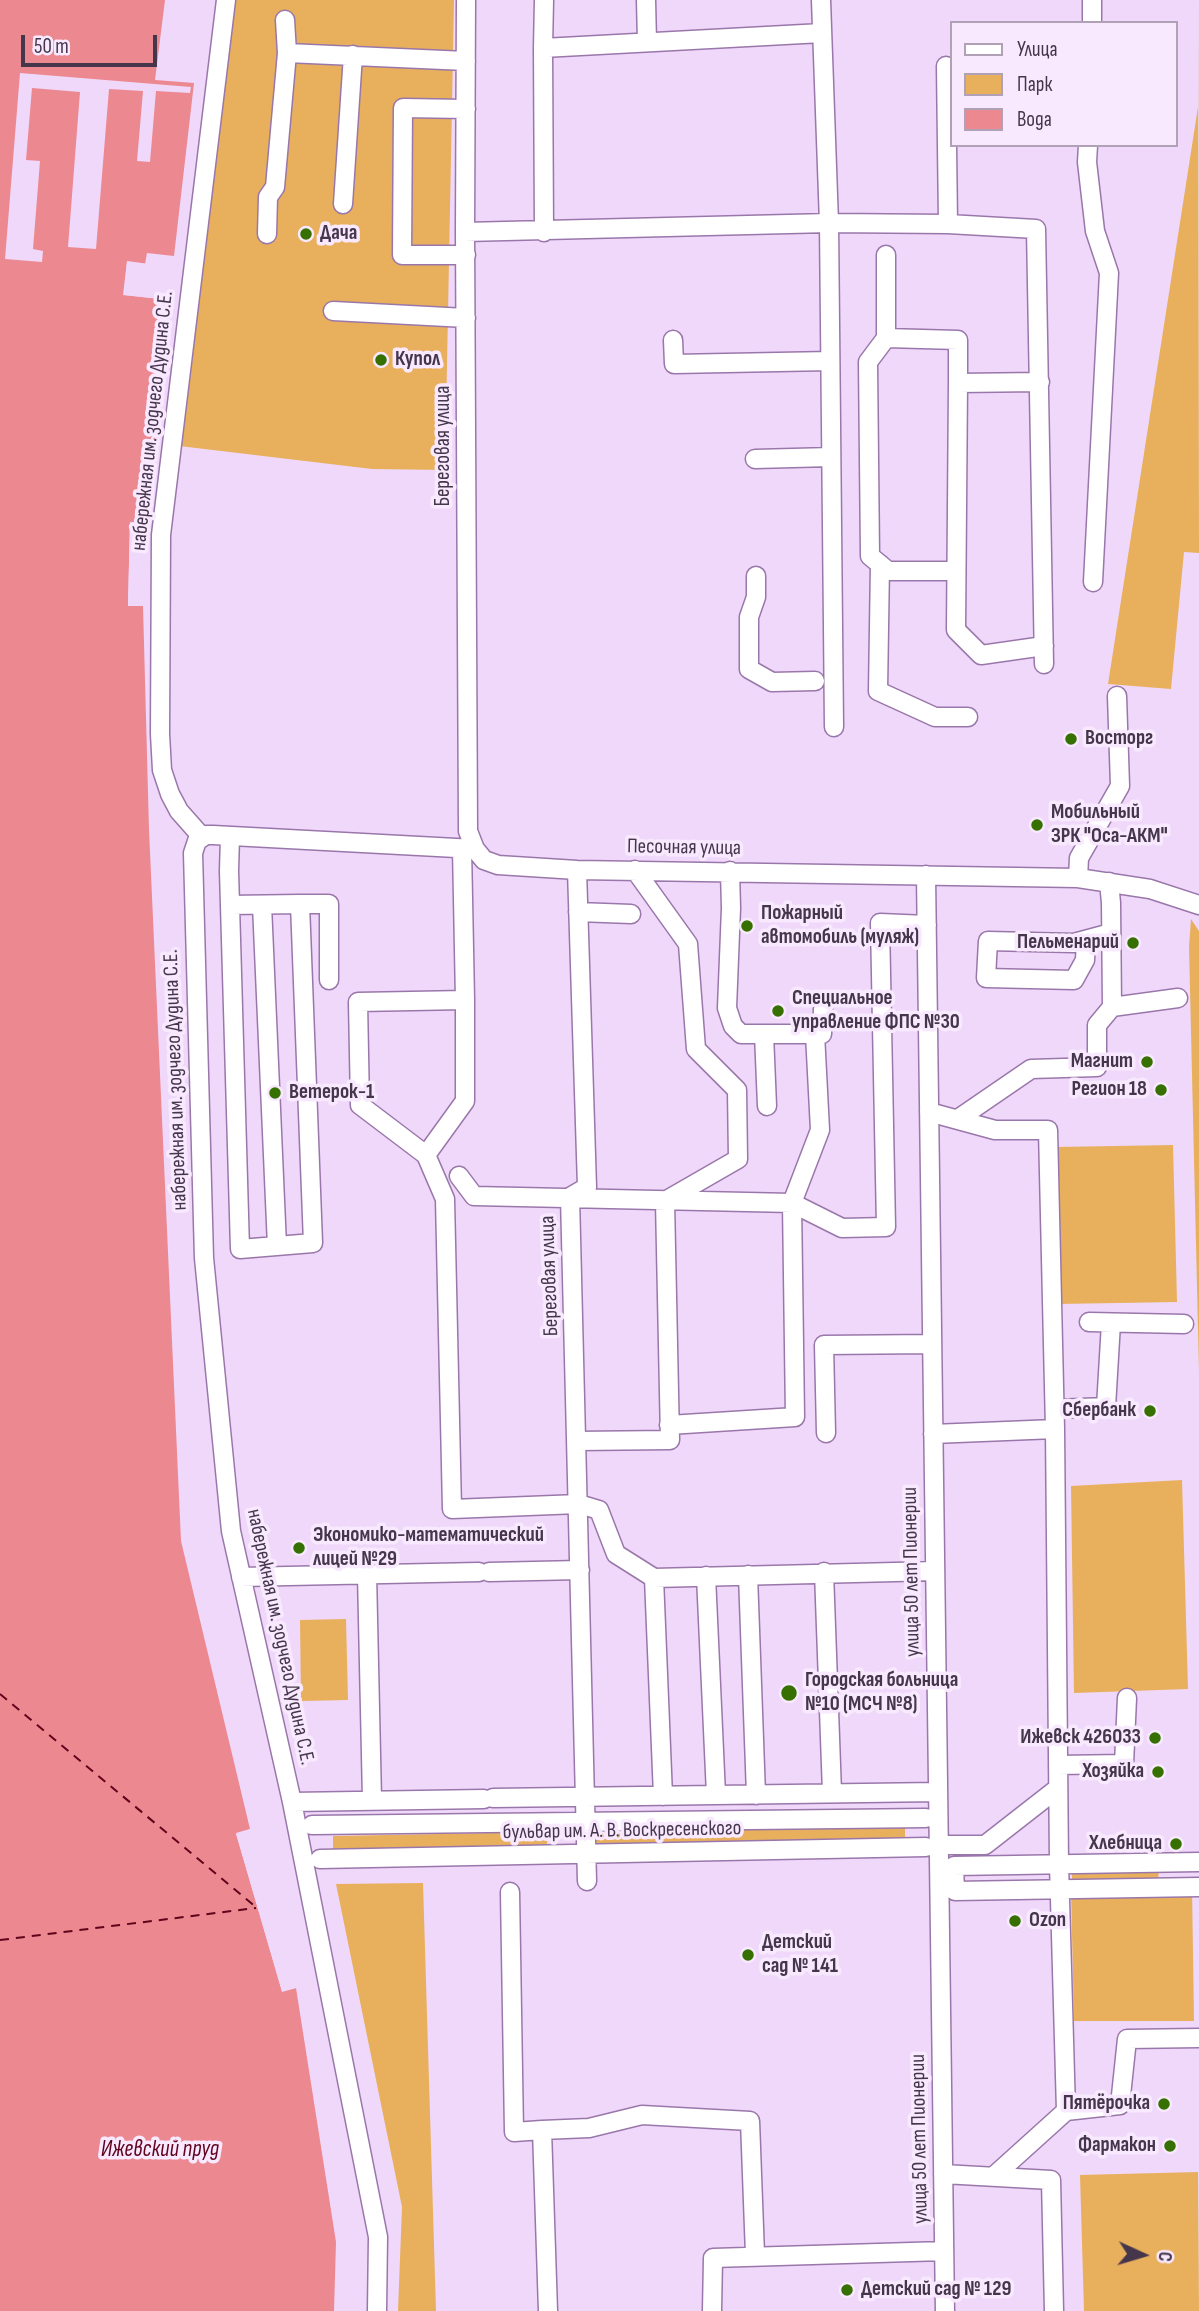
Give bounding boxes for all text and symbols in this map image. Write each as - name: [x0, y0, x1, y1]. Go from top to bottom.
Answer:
- scale bar: [24, 21, 161, 65]
- legend: [950, 21, 1178, 147]
- text: 50 m: [34, 34, 69, 59]
- text: Улица: [1017, 37, 1058, 62]
- text: Парк: [1017, 72, 1052, 97]
- text: Вода: [1017, 107, 1052, 132]
- place label: Дача: [320, 221, 357, 247]
- marker: Дача: [298, 226, 314, 242]
- street label: набережная им. зодчего Дудина С.Е.: [127, 290, 179, 552]
- place label: Купол: [395, 347, 440, 373]
- marker: Купол: [373, 352, 389, 368]
- street label: Береговая улица: [431, 386, 457, 506]
- place label: Восторг: [1085, 726, 1153, 752]
- marker: Восторг: [1063, 731, 1079, 747]
- place label: Мобильный ЗРК "Оса-АКМ": [1051, 800, 1168, 850]
- marker: Мобильный ЗРК "Оса-АКМ": [1029, 817, 1045, 833]
- street label: Песочная улица: [627, 834, 741, 862]
- place label: Пожарный автомобиль (муляж): [761, 901, 919, 951]
- marker: Пожарный автомобиль (муляж): [739, 918, 755, 934]
- place label: Пельменарий: [1017, 930, 1119, 956]
- marker: Пельменарий: [1125, 935, 1141, 951]
- street label: набережная им. зодчего Дудина С.Е.: [159, 949, 193, 1211]
- place label: Специальное управление ФПС №30: [792, 986, 960, 1036]
- marker: Специальное управление ФПС №30: [770, 1003, 786, 1019]
- place label: Магнит: [1071, 1049, 1133, 1075]
- marker: Магнит: [1139, 1054, 1155, 1070]
- place label: Регион 18: [1071, 1077, 1147, 1103]
- place label: Ветерок-1: [289, 1080, 374, 1106]
- marker: Регион 18: [1153, 1082, 1169, 1098]
- marker: Ветерок-1: [267, 1085, 283, 1101]
- street label: Береговая улица: [535, 1215, 565, 1337]
- place label: Сбербанк: [1062, 1398, 1136, 1424]
- marker: Сбербанк: [1142, 1403, 1158, 1419]
- street label: улица 50 лет Пионерии: [898, 1487, 926, 1657]
- street label: набережная им. зодчего Дудина С.Е.: [241, 1507, 319, 1767]
- place label: Экономико-математический лицей №29: [313, 1523, 544, 1573]
- marker: Экономико-математический лицей №29: [291, 1540, 307, 1556]
- place label: Городская больница №10 (МСЧ №8): [805, 1668, 958, 1718]
- marker: Городская больница №10 (МСЧ №8): [779, 1683, 799, 1703]
- place label: Ижевск 426033: [1020, 1725, 1141, 1751]
- marker: Ижевск 426033: [1147, 1730, 1163, 1746]
- place label: Хозяйка: [1082, 1759, 1144, 1785]
- marker: Хозяйка: [1150, 1764, 1166, 1780]
- street label: бульвар им. А. В. Воскресенского: [503, 1816, 741, 1846]
- place label: Хлебница: [1089, 1831, 1162, 1857]
- marker: Хлебница: [1168, 1836, 1184, 1852]
- place label: Ozon: [1029, 1908, 1066, 1934]
- marker: Ozon: [1007, 1913, 1023, 1929]
- place label: Детский сад № 141: [762, 1930, 838, 1980]
- marker: Детский сад № 141: [740, 1947, 756, 1963]
- street label: улица 50 лет Пионерии: [906, 2054, 934, 2224]
- place label: Пятёрочка: [1063, 2091, 1150, 2117]
- marker: Пятёрочка: [1156, 2096, 1172, 2112]
- place label: Фармакон: [1078, 2133, 1156, 2159]
- water label: Ижевский пруд: [101, 2136, 219, 2164]
- marker: Фармакон: [1162, 2138, 1178, 2154]
- north arrow: [1108, 2220, 1178, 2290]
- text: С: [1153, 2251, 1176, 2262]
- place label: Детский сад № 129: [861, 2277, 1011, 2303]
- marker: Детский сад № 129: [839, 2282, 855, 2298]

